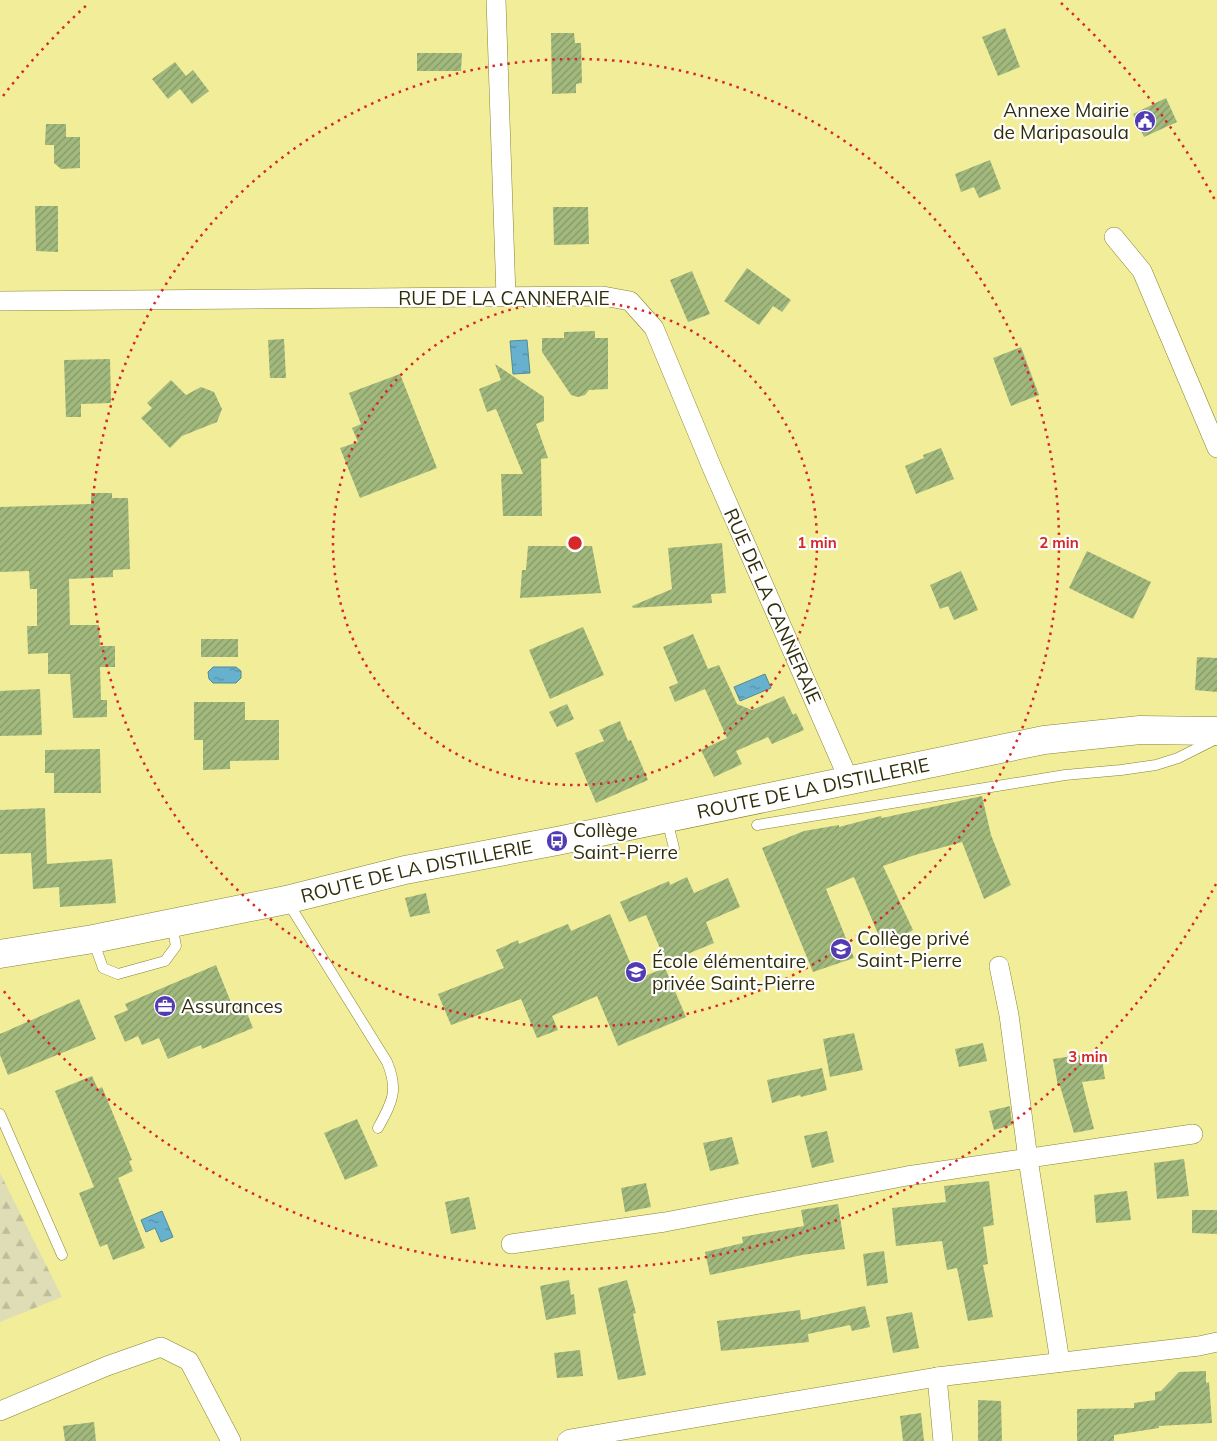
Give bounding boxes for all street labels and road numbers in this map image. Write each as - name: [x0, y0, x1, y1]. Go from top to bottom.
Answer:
- street label: RUE DE LA CANNERAIE: [398, 286, 610, 310]
- street label: RUE DE LA CANNERAIE: [719, 504, 827, 708]
- street label: ROUTE DE LA DISTILLERIE: [695, 752, 931, 824]
- street label: ROUTE DE LA DISTILLERIE: [298, 834, 535, 908]

